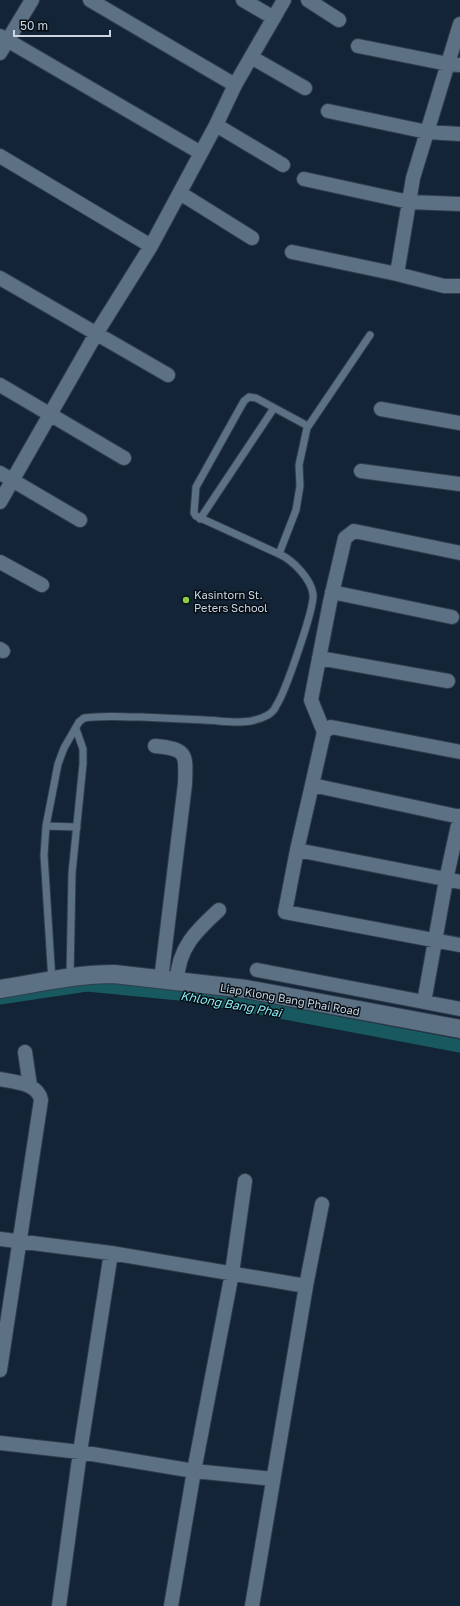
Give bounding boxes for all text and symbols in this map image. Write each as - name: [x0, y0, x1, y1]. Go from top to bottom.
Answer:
- scale bar: [14, 12, 110, 38]
- text: 50 m: [20, 18, 48, 33]
- place label: Kasintorn St. Peters School: [194, 588, 268, 614]
- marker: Kasintorn St. Peters School: [181, 595, 191, 605]
- street label: Liap Klong Bang Phai Road: [219, 980, 361, 1018]
- water label: Khlong Bang Phai: [179, 988, 284, 1021]

